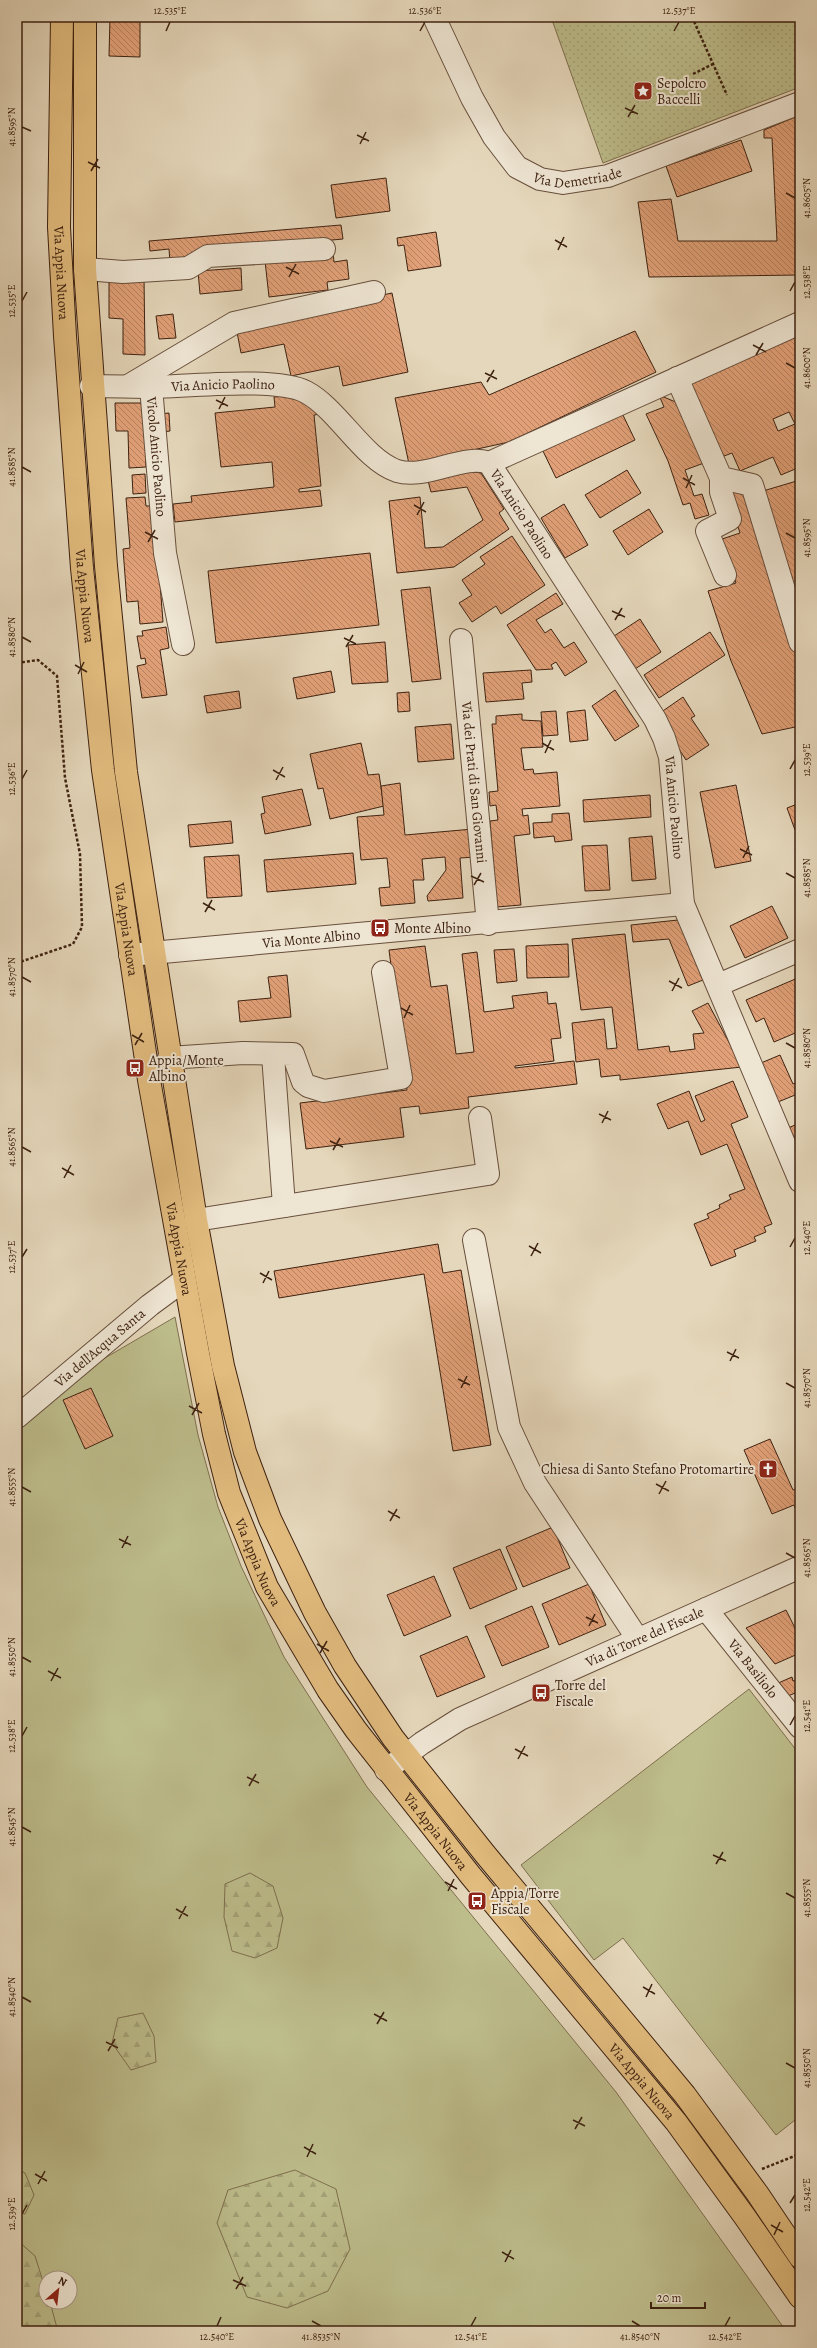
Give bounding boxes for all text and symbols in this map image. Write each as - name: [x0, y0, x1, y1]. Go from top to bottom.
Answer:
- text: 12.535°E: [154, 4, 187, 17]
- text: 12.536°E: [408, 4, 442, 17]
- text: 12.537°E: [663, 4, 695, 17]
- place label: Sepolcro Baccelli: [657, 74, 706, 109]
- place icon: Sepolcro Baccelli: [632, 80, 654, 102]
- text: 41.8595°N: [5, 107, 18, 147]
- street label: Via Demetriade: [529, 162, 624, 193]
- text: 41.8605°N: [800, 178, 813, 218]
- street label: Via Appia Nuova: [49, 224, 74, 321]
- text: 12.538°E: [800, 265, 813, 299]
- text: 12.535°E: [5, 284, 18, 317]
- text: 41.8600°N: [800, 347, 813, 389]
- street label: Via Anicio Paolino: [170, 374, 276, 396]
- street label: Vicolo Anicio Paolino: [142, 395, 171, 517]
- text: 41.8585°N: [5, 447, 18, 487]
- street label: Via Anicio Paolino: [485, 465, 558, 563]
- text: 41.8595°N: [800, 518, 813, 558]
- street label: Via Appia Nuova: [71, 547, 99, 644]
- text: 41.8580°N: [5, 617, 18, 657]
- street label: Via dei Prati di San Giovanni: [457, 700, 492, 864]
- text: 12.539°E: [800, 743, 813, 777]
- street label: Via Anicio Paolino: [660, 754, 688, 860]
- text: 12.536°E: [5, 762, 18, 796]
- text: 41.8585°N: [800, 858, 813, 898]
- street label: Via Appia Nuova: [110, 880, 143, 978]
- bus stop icon: Monte Albino: [369, 917, 391, 939]
- place label: Monte Albino: [394, 919, 471, 938]
- street label: Via Monte Albino: [260, 924, 361, 952]
- text: 41.8570°N: [5, 957, 18, 997]
- text: 41.8580°N: [800, 1028, 813, 1068]
- place label: Appia/Monte Albino: [148, 1051, 224, 1086]
- bus stop icon: Appia/Monte Albino: [124, 1057, 146, 1079]
- text: 41.8565°N: [5, 1127, 18, 1167]
- street label: Via Appia Nuova: [161, 1200, 197, 1298]
- text: 12.540°E: [800, 1221, 813, 1255]
- text: 12.537°E: [5, 1241, 18, 1273]
- street label: Via dell'Acqua Santa: [49, 1303, 149, 1392]
- text: 41.8570°N: [800, 1368, 813, 1408]
- church icon: Chiesa di Santo Stefano Protomartire: [757, 1458, 779, 1480]
- place label: Chiesa di Santo Stefano Protomartire: [541, 1460, 754, 1479]
- text: 41.8555°N: [5, 1468, 18, 1506]
- street label: Via Appia Nuova: [230, 1514, 286, 1610]
- text: 41.8565°N: [800, 1538, 813, 1578]
- street label: Via di Torre del Fiscale: [581, 1602, 707, 1672]
- street label: Via Basiliolo: [723, 1634, 783, 1702]
- text: 41.8550°N: [5, 1637, 18, 1677]
- place label: Torre del Fiscale: [555, 1676, 606, 1711]
- bus stop icon: Torre del Fiscale: [530, 1682, 552, 1704]
- text: 12.541°E: [800, 1700, 813, 1732]
- text: 12.538°E: [5, 1719, 18, 1753]
- street label: Via Appia Nuova: [399, 1788, 473, 1875]
- text: 41.8545°N: [5, 1807, 18, 1847]
- text: 41.8555°N: [800, 1879, 813, 1917]
- place label: Appia/Torre Fiscale: [490, 1884, 559, 1919]
- bus stop icon: Appia/Torre Fiscale: [466, 1890, 488, 1912]
- text: 41.8540°N: [5, 1977, 18, 2017]
- street label: Via Appia Nuova: [604, 2038, 680, 2124]
- text: 41.8550°N: [800, 2048, 813, 2088]
- text: 12.542°E: [800, 2178, 813, 2212]
- text: 12.539°E: [5, 2197, 18, 2231]
- north arrow: [38, 2270, 78, 2310]
- text: N: [55, 2273, 70, 2290]
- scale bar: [651, 2284, 705, 2310]
- text: 20 m: [657, 2290, 681, 2306]
- text: 12.540°E: [200, 2330, 234, 2343]
- text: 41.8535°N: [302, 2330, 340, 2343]
- text: 12.541°E: [455, 2330, 487, 2343]
- text: 41.8540°N: [620, 2330, 660, 2343]
- text: 12.542°E: [708, 2330, 742, 2343]

